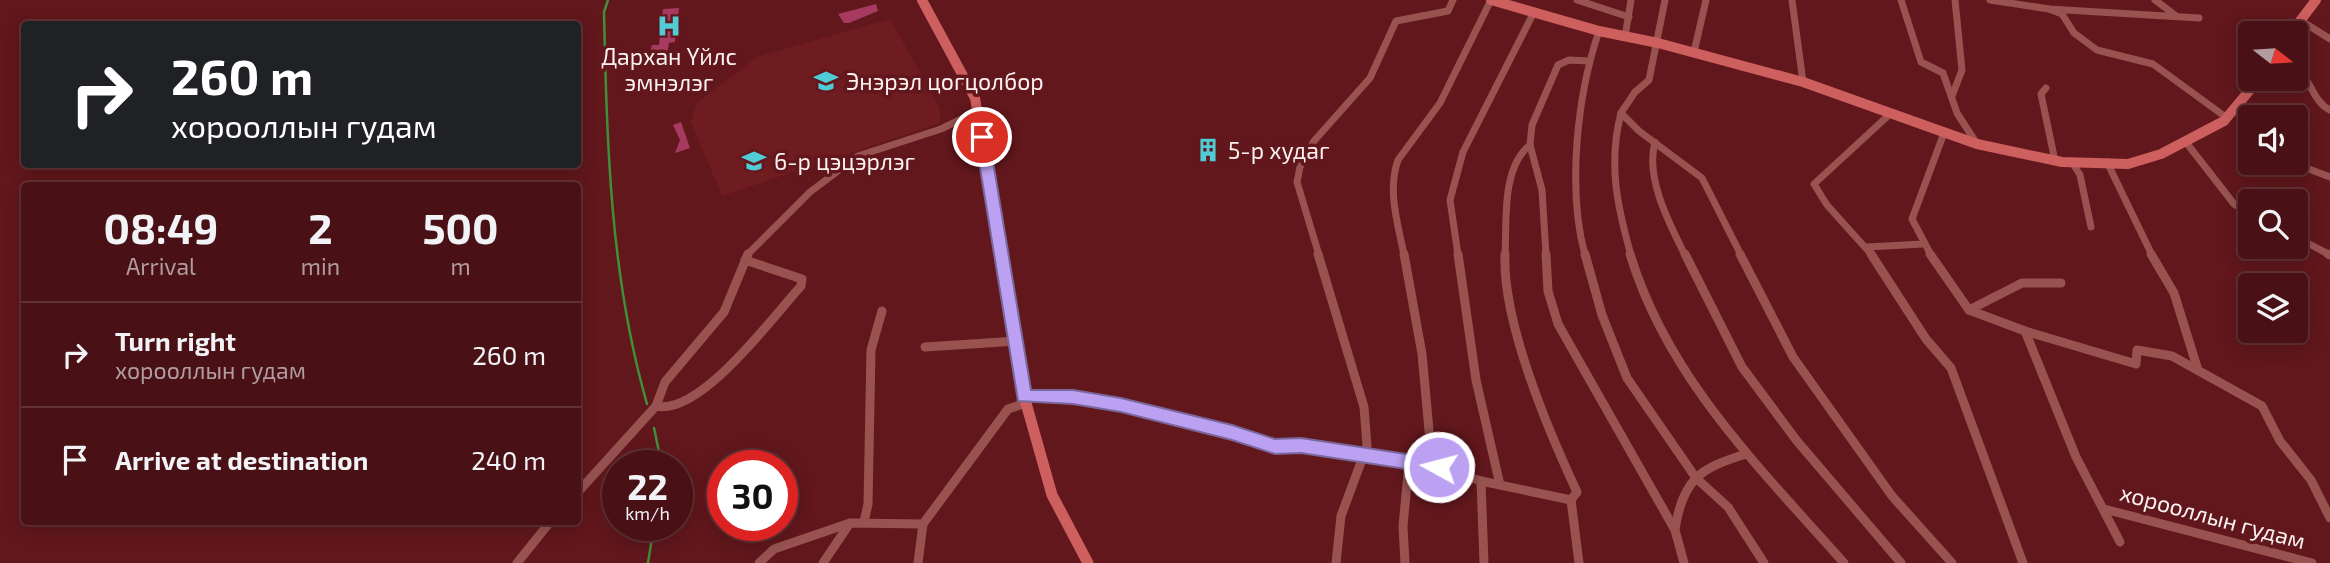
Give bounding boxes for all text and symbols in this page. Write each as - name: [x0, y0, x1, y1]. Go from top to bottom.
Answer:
- hospital icon: Дархан Үйлс эмнэлэг: [655, 12, 683, 40]
- north arrow: [2238, 21, 2308, 91]
- map controls: [2238, 21, 2308, 343]
- place label: Дархан Үйлс эмнэлэг: [601, 42, 737, 96]
- text: 260 m: [171, 46, 313, 105]
- icon: right: [56, 49, 147, 140]
- school or university icon: Энэрэл цогцолбор: [812, 67, 840, 95]
- place label: Энэрэл цогцолбор: [846, 67, 1044, 95]
- button: sound: [2238, 105, 2308, 175]
- text: хорооллын гудам: [171, 106, 437, 144]
- pin: [952, 107, 1012, 167]
- icon: arrive: [963, 118, 1001, 156]
- building icon: 5-р худаг: [1194, 136, 1222, 164]
- place label: 5-р худаг: [1228, 136, 1330, 165]
- school or university icon: 6-р цэцэрлэг: [740, 147, 768, 175]
- place label: 6-р цэцэрлэг: [774, 147, 916, 175]
- button: search: [2238, 189, 2308, 259]
- text: 08:49: [103, 202, 218, 252]
- text: 2: [308, 202, 333, 252]
- text: 500: [422, 202, 499, 252]
- text: Arrival: [126, 252, 196, 280]
- text: min: [301, 252, 340, 280]
- text: m: [450, 252, 471, 280]
- button: layers: [2238, 273, 2308, 343]
- text: Turn right: [115, 325, 236, 356]
- icon: right: [56, 336, 94, 374]
- text: 260 m: [472, 339, 546, 370]
- text: хорооллын гудам: [115, 356, 306, 384]
- position arrow: [1402, 430, 1476, 504]
- icon: arrive: [56, 441, 94, 479]
- text: Arrive at destination: [115, 444, 368, 475]
- text: 240 m: [471, 444, 546, 475]
- speed limit sign: 30: [707, 450, 798, 541]
- text: 22: [627, 465, 668, 507]
- street label: хорооллын гудам: [2117, 478, 2309, 555]
- text: km/h: [625, 502, 670, 524]

